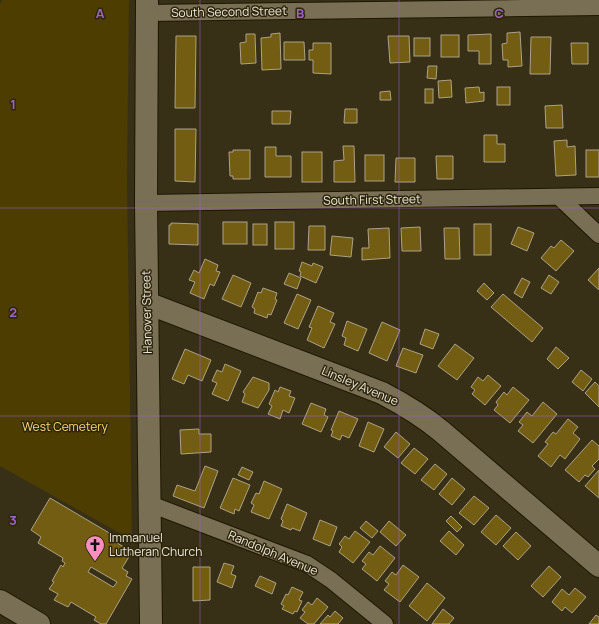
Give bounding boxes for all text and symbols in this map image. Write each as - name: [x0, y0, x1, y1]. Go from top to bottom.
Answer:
- street label: South Second Street: [171, 2, 287, 21]
- text: A: [96, 4, 105, 22]
- text: B: [296, 4, 304, 22]
- text: C: [494, 4, 504, 22]
- text: 1: [10, 95, 16, 113]
- street label: South First Street: [323, 190, 421, 209]
- street label: Hanover Street: [137, 270, 156, 354]
- text: 2: [9, 303, 17, 321]
- street label: Linsley Avenue: [319, 362, 401, 409]
- park label: West Cemetery: [22, 418, 109, 435]
- text: 3: [9, 511, 17, 529]
- street label: Randolph Avenue: [226, 526, 321, 579]
- place label: Immanuel Lutheran Church: [109, 529, 202, 560]
- church icon: Immanuel Lutheran Church: [84, 534, 106, 562]

